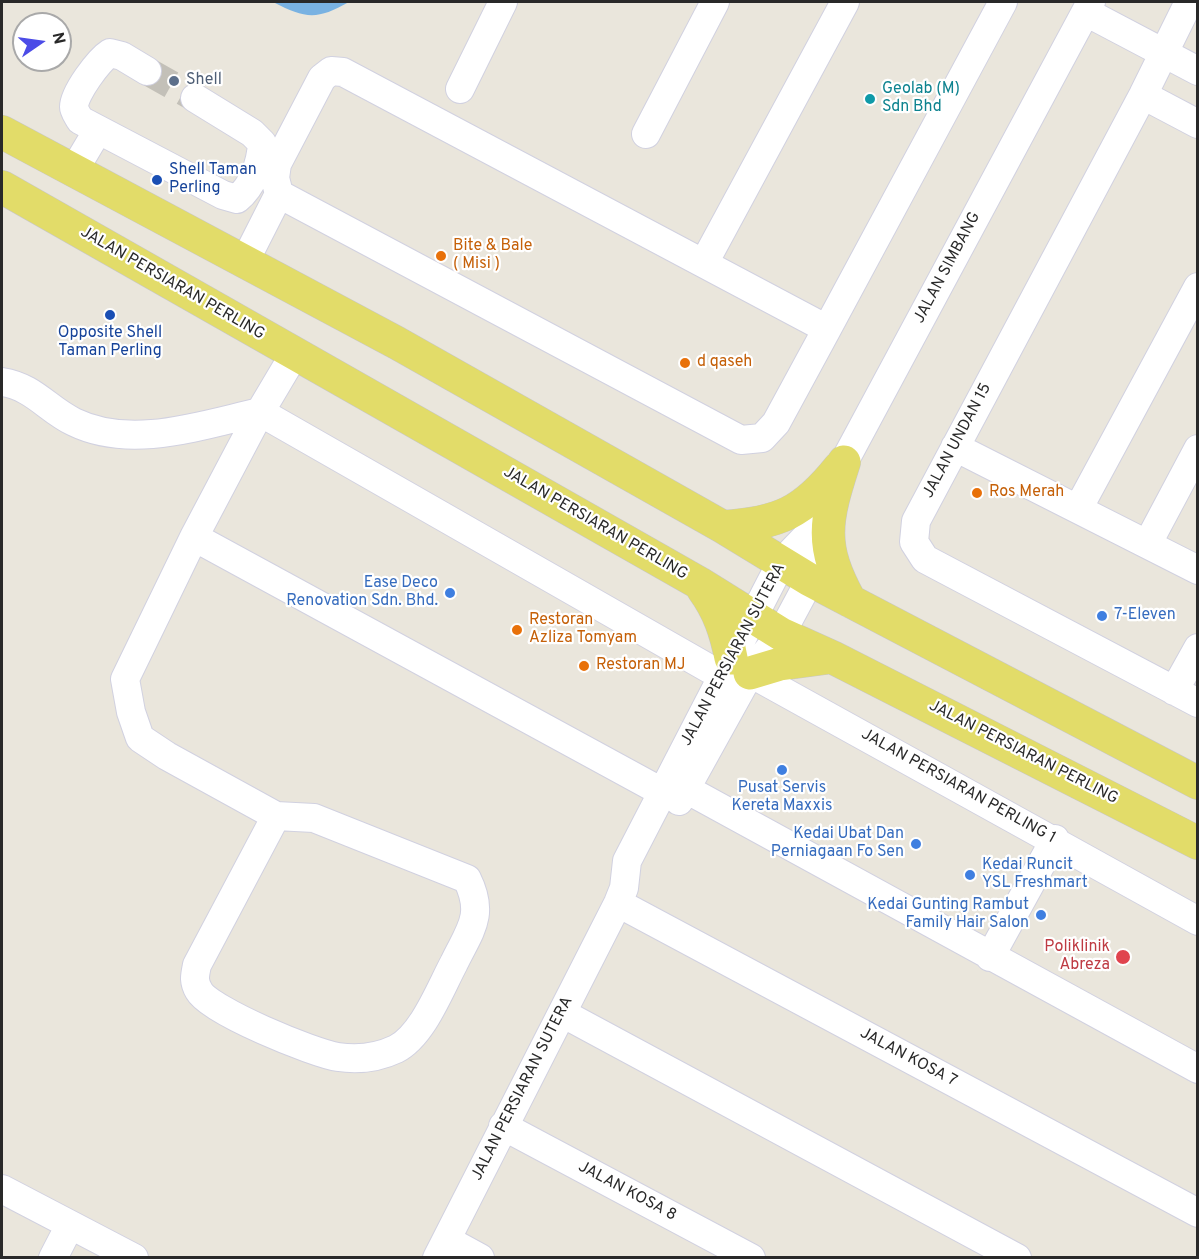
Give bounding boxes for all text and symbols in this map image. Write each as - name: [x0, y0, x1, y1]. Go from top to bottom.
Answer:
- north arrow: [12, 12, 72, 72]
- text: N: [47, 31, 69, 46]
- place label: Shell: [186, 71, 222, 91]
- marker: Shell: [167, 74, 181, 88]
- place label: Geolab (M) Sdn Bhd: [882, 80, 960, 118]
- marker: Geolab (M) Sdn Bhd: [863, 92, 877, 106]
- place label: Shell Taman Perling: [169, 161, 257, 199]
- marker: Shell Taman Perling: [150, 173, 164, 187]
- street label: JALAN SIMBANG: [911, 209, 985, 327]
- street label: JALAN PERSIARAN PERLING: [76, 223, 268, 345]
- place label: Bite & Bale ( Misi ): [453, 237, 532, 275]
- marker: Bite & Bale ( Misi ): [434, 249, 448, 263]
- marker: Opposite Shell Taman Perling: [103, 308, 117, 322]
- place label: Opposite Shell Taman Perling: [58, 324, 162, 362]
- place label: d qaseh: [697, 353, 752, 373]
- marker: d qaseh: [678, 356, 692, 370]
- street label: JALAN UNDAN 15: [920, 380, 996, 502]
- street label: JALAN PERSIARAN PERLING: [499, 463, 691, 585]
- place label: Ros Merah: [989, 483, 1064, 503]
- marker: Ros Merah: [970, 486, 984, 500]
- street label: JALAN PERSIARAN SUTERA: [678, 560, 790, 750]
- place label: Ease Deco Renovation Sdn. Bhd.: [286, 574, 438, 612]
- marker: Ease Deco Renovation Sdn. Bhd.: [443, 586, 457, 600]
- place label: 7-Eleven: [1114, 606, 1176, 626]
- marker: 7-Eleven: [1095, 609, 1109, 623]
- place label: Restoran Azliza Tomyam: [529, 611, 637, 649]
- marker: Restoran Azliza Tomyam: [510, 623, 524, 637]
- place label: Restoran MJ: [596, 656, 686, 676]
- marker: Restoran MJ: [577, 659, 591, 673]
- street label: JALAN PERSIARAN PERLING: [925, 697, 1121, 809]
- street label: JALAN PERSIARAN PERLING 1: [857, 725, 1059, 849]
- marker: Pusat Servis Kereta Maxxis: [775, 763, 789, 777]
- place label: Pusat Servis Kereta Maxxis: [732, 779, 832, 817]
- place label: Kedai Ubat Dan Perniagaan Fo Sen: [771, 825, 904, 863]
- marker: Kedai Ubat Dan Perniagaan Fo Sen: [909, 837, 923, 851]
- place label: Kedai Runcit YSL Freshmart: [982, 856, 1088, 894]
- marker: Kedai Runcit YSL Freshmart: [963, 868, 977, 882]
- place label: Kedai Gunting Rambut Family Hair Salon: [867, 896, 1029, 934]
- marker: Kedai Gunting Rambut Family Hair Salon: [1034, 908, 1048, 922]
- place label: Poliklinik Abreza: [1044, 938, 1110, 976]
- marker: Poliklinik Abreza: [1114, 948, 1132, 966]
- street label: JALAN PERSIARAN SUTERA: [468, 994, 578, 1184]
- street label: JALAN KOSA 7: [856, 1024, 960, 1092]
- street label: JALAN KOSA 8: [575, 1158, 679, 1226]

